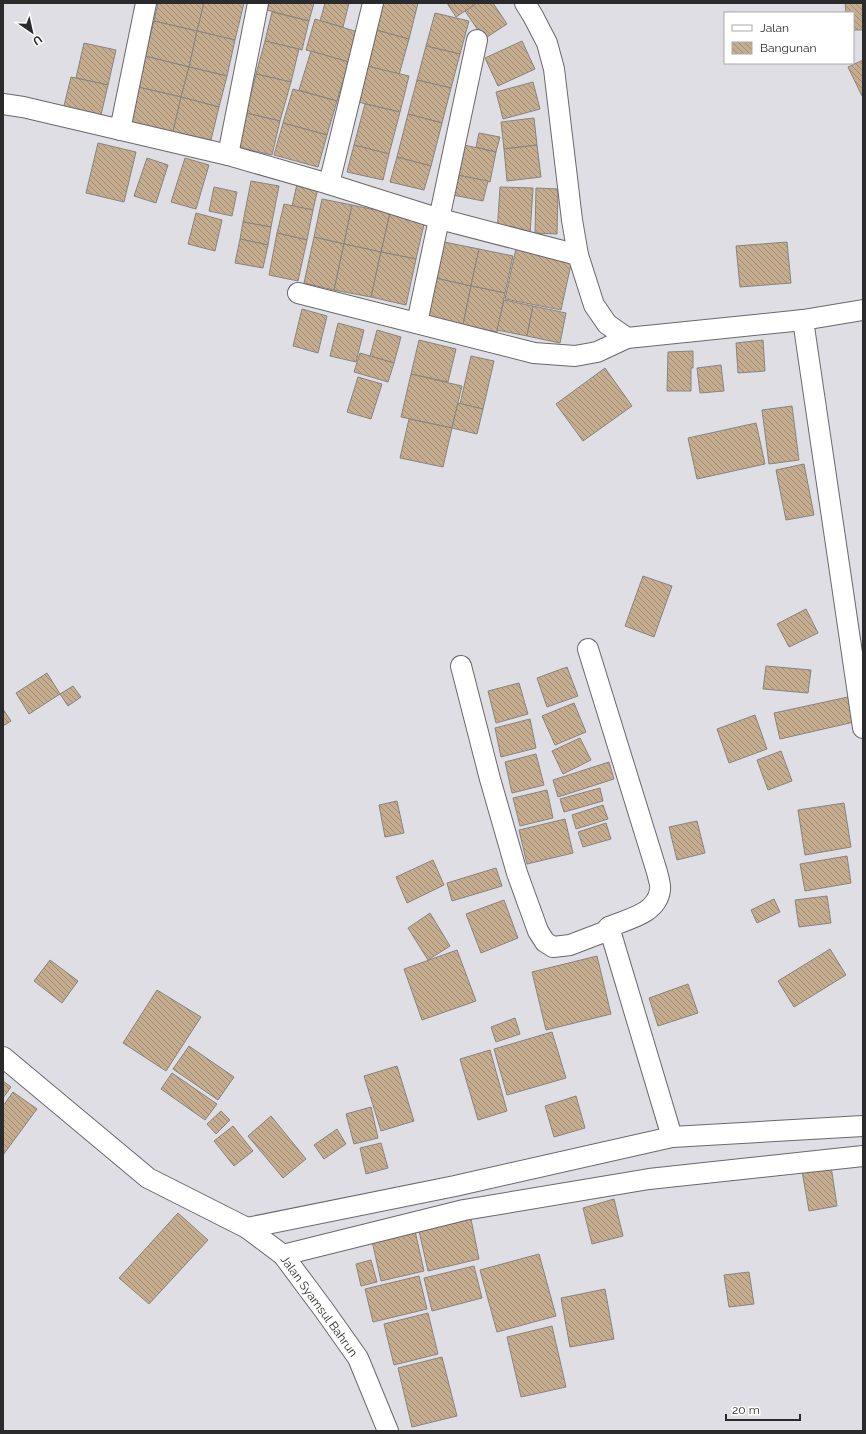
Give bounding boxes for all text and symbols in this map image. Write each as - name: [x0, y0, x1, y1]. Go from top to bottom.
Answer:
- north arrow: [12, 12, 52, 52]
- legend: [724, 12, 854, 64]
- text: Jalan: [760, 21, 789, 35]
- text: U: [30, 32, 44, 48]
- text: Bangunan: [760, 41, 817, 55]
- street label: Jalan Syamsul Bahrun: [278, 1253, 360, 1359]
- scale bar: [726, 1396, 800, 1422]
- text: 20 m: [732, 1403, 760, 1417]

